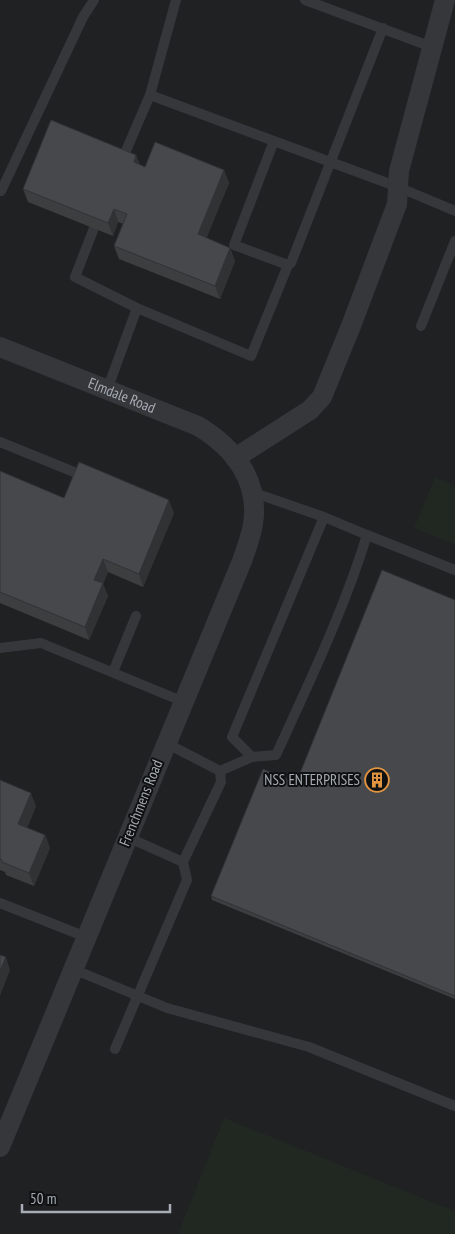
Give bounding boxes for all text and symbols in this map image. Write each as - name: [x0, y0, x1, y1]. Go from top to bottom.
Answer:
- street label: Elmdale Road: [85, 373, 158, 417]
- street label: Frenchmens Road: [115, 757, 166, 849]
- building icon: NSS ENTERPRISES: [364, 767, 390, 793]
- place label: NSS ENTERPRISES: [264, 770, 360, 789]
- scale bar: [22, 1182, 170, 1214]
- text: 50 m: [30, 1189, 56, 1208]

